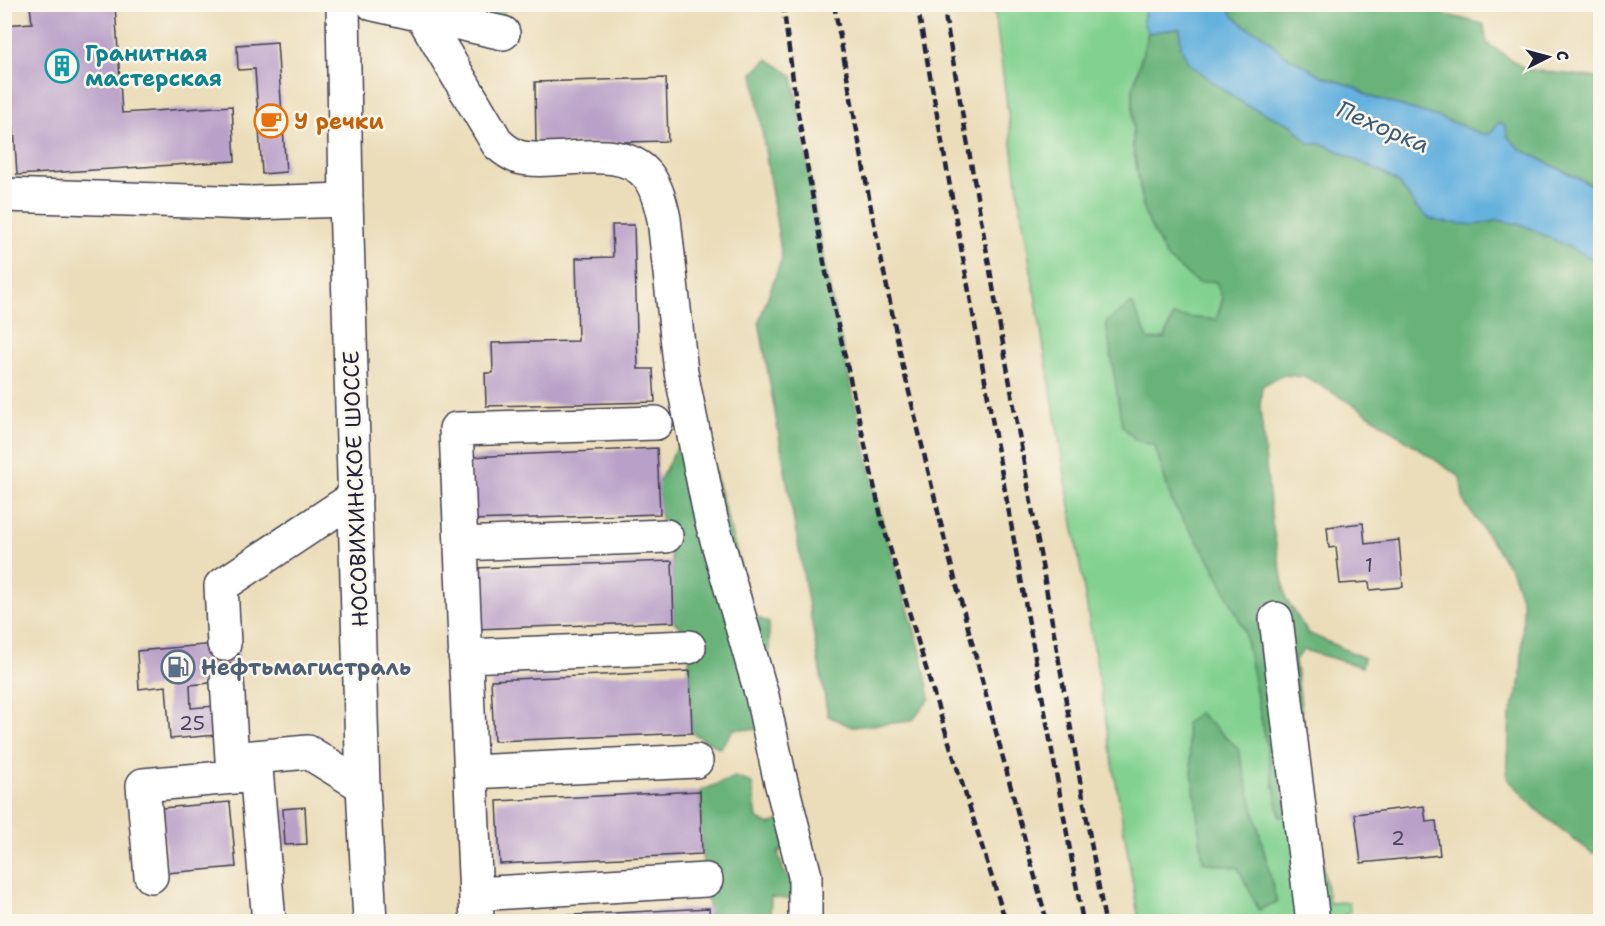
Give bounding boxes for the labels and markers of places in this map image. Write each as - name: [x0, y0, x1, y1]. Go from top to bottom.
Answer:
- place label: Гранитная мастерская: [85, 39, 222, 93]
- building icon: Гранитная мастерская: [44, 48, 80, 84]
- cafe icon: У речки: [253, 103, 289, 139]
- place label: У речки: [294, 107, 384, 136]
- fuel station icon: Нефтьмагистраль: [160, 649, 196, 685]
- place label: Нефтьмагистраль: [201, 653, 411, 682]

